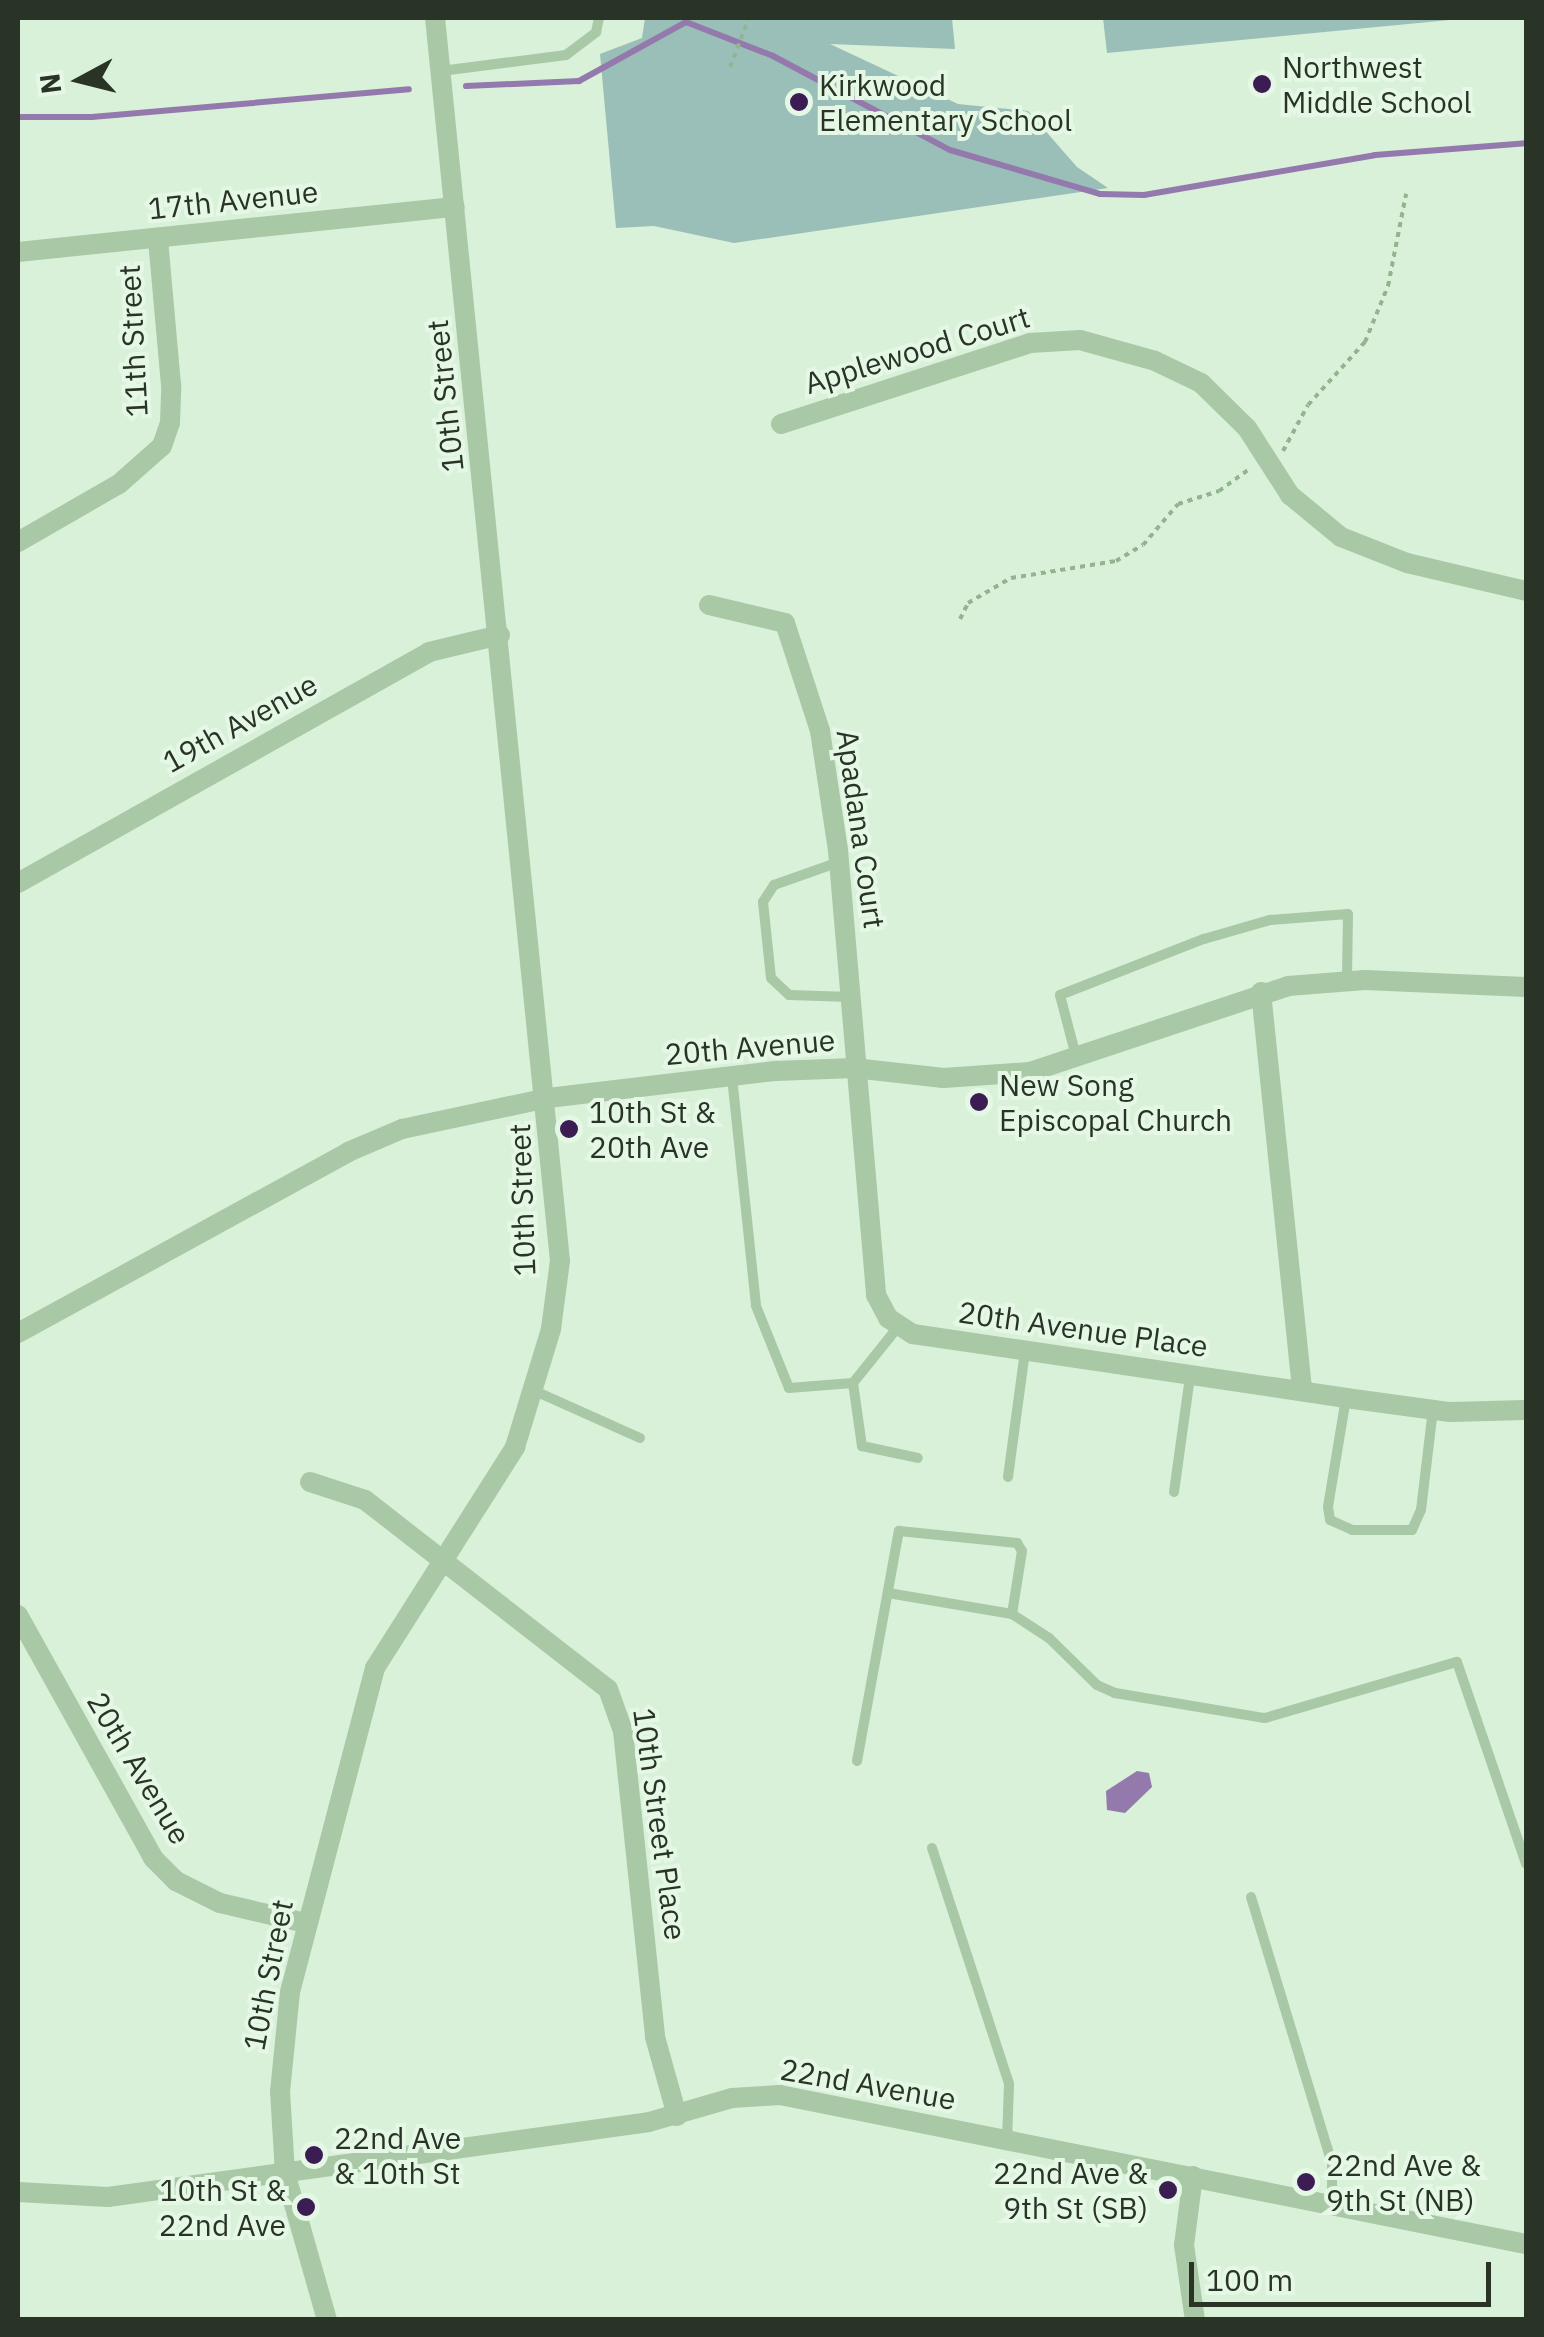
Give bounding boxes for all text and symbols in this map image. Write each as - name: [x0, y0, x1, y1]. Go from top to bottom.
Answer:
- north arrow: [30, 30, 130, 130]
- place label: Northwest Middle School: [1282, 49, 1472, 120]
- place label: Kirkwood Elementary School: [819, 67, 1072, 138]
- text: N: [30, 71, 69, 96]
- marker: Northwest Middle School: [1251, 73, 1273, 95]
- marker: Kirkwood Elementary School: [788, 91, 810, 113]
- street label: 17th Avenue: [146, 173, 320, 227]
- street label: 11th Street: [111, 264, 155, 418]
- street label: Applewood Court: [800, 299, 1034, 401]
- street label: 10th Street: [419, 318, 471, 474]
- street label: 19th Avenue: [157, 666, 323, 780]
- street label: Apadana Court: [829, 727, 893, 931]
- street label: 20th Avenue: [663, 1022, 837, 1072]
- place label: New Song Episcopal Church: [999, 1067, 1232, 1138]
- marker: New Song Episcopal Church: [968, 1091, 990, 1113]
- place label: 10th St & 20th Ave: [589, 1094, 716, 1164]
- marker: 10th St & 20th Ave: [558, 1118, 580, 1140]
- street label: 10th Street: [501, 1123, 543, 1277]
- street label: 20th Avenue Place: [956, 1294, 1210, 1364]
- street label: 20th Avenue: [80, 1686, 198, 1850]
- street label: 10th Street Place: [626, 1706, 694, 1942]
- street label: 10th Street: [236, 1897, 300, 2053]
- street label: 22nd Avenue: [777, 2051, 959, 2117]
- place label: 22nd Ave & 10th St: [334, 2120, 461, 2190]
- marker: 22nd Ave & 10th St: [303, 2144, 325, 2166]
- place label: 22nd Ave & 9th St (NB): [1326, 2147, 1481, 2218]
- place label: 22nd Ave & 9th St (SB): [993, 2155, 1148, 2226]
- marker: 22nd Ave & 9th St (NB): [1295, 2171, 1317, 2193]
- place label: 10th St & 22nd Ave: [159, 2172, 286, 2242]
- marker: 22nd Ave & 9th St (SB): [1157, 2179, 1179, 2201]
- marker: 10th St & 22nd Ave: [295, 2196, 317, 2218]
- scale bar: [1194, 2242, 1496, 2304]
- text: 100 m: [1206, 2260, 1293, 2299]

